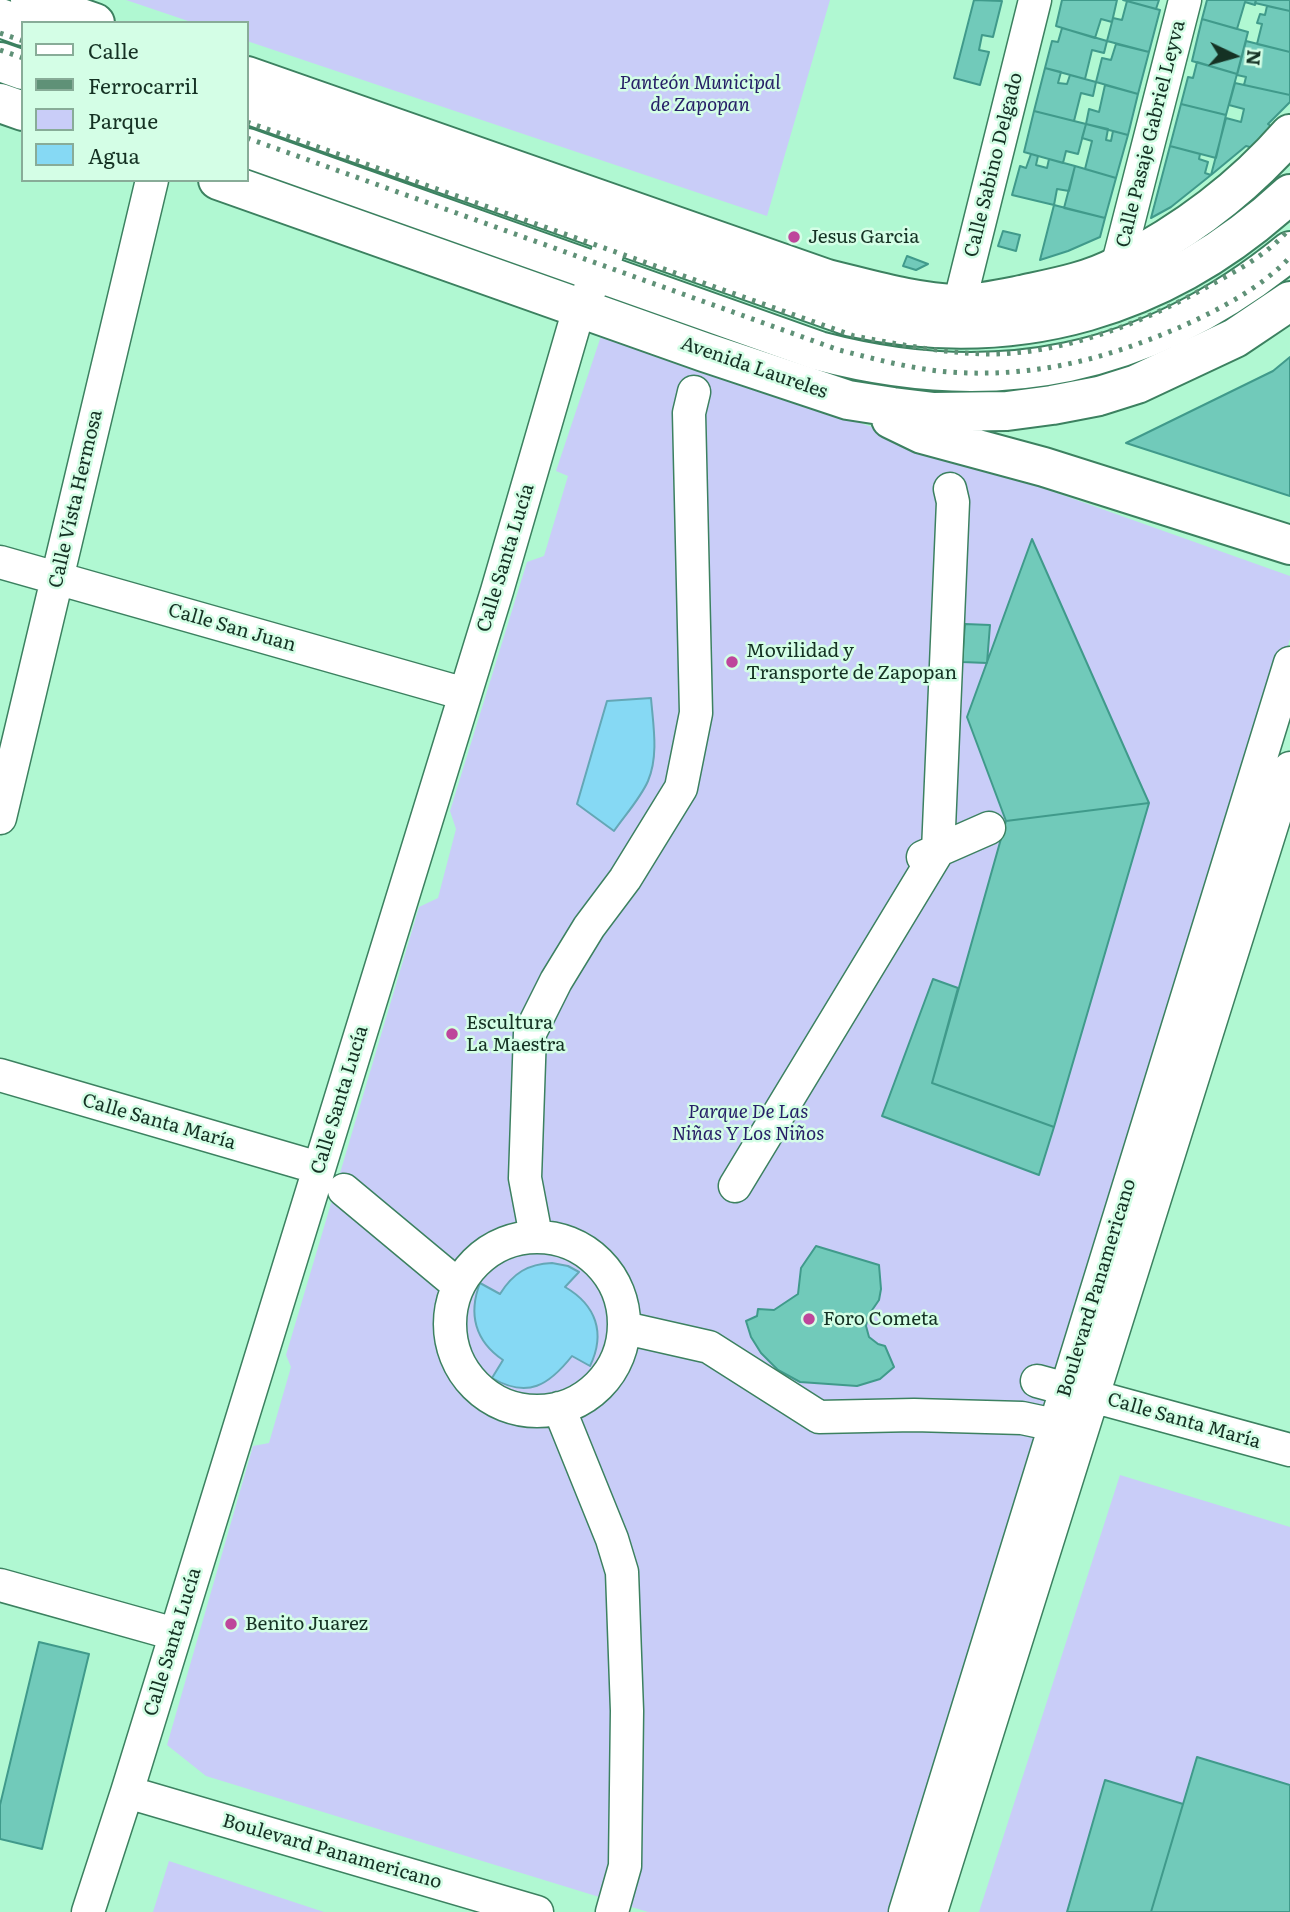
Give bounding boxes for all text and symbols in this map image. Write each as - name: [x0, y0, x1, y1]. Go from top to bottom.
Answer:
- street label: Calle Pasaje Gabriel Leyva: [1112, 18, 1190, 250]
- legend: [21, 21, 248, 182]
- north arrow: [1199, 21, 1269, 91]
- text: Calle: [88, 34, 139, 65]
- text: N: [1240, 49, 1270, 67]
- text: Ferrocarril: [88, 69, 198, 100]
- street label: Calle Sabino Delgado: [960, 70, 1028, 260]
- park label: Panteón Municipal de Zapopan: [619, 72, 781, 116]
- text: Parque: [88, 104, 158, 135]
- text: Agua: [88, 139, 140, 170]
- place label: Jesus Garcia: [808, 226, 919, 248]
- marker: Jesus Garcia: [786, 229, 802, 245]
- street label: Avenida Laureles: [678, 332, 830, 404]
- street label: Calle Vista Hermosa: [44, 408, 108, 590]
- street label: Calle Santa Lucía: [473, 481, 539, 635]
- street label: Calle San Juan: [166, 599, 298, 657]
- place label: Movilidad y Transporte de Zapopan: [746, 640, 957, 684]
- marker: Movilidad y Transporte de Zapopan: [724, 654, 740, 670]
- place label: Escultura La Maestra: [466, 1012, 565, 1056]
- street label: Calle Santa Lucía: [307, 1023, 373, 1177]
- marker: Escultura La Maestra: [444, 1026, 460, 1042]
- street label: Calle Santa María: [80, 1089, 238, 1155]
- park label: Parque De Las Niñas Y Los Niños: [672, 1101, 824, 1145]
- street label: Boulevard Panamericano: [1053, 1176, 1141, 1400]
- place label: Foro Cometa: [823, 1308, 938, 1330]
- marker: Foro Cometa: [801, 1311, 817, 1327]
- street label: Calle Santa María: [1105, 1388, 1263, 1454]
- street label: Calle Santa Lucía: [140, 1565, 206, 1719]
- place label: Benito Juarez: [245, 1613, 368, 1635]
- marker: Benito Juarez: [223, 1616, 239, 1632]
- street label: Boulevard Panamericano: [220, 1810, 444, 1894]

